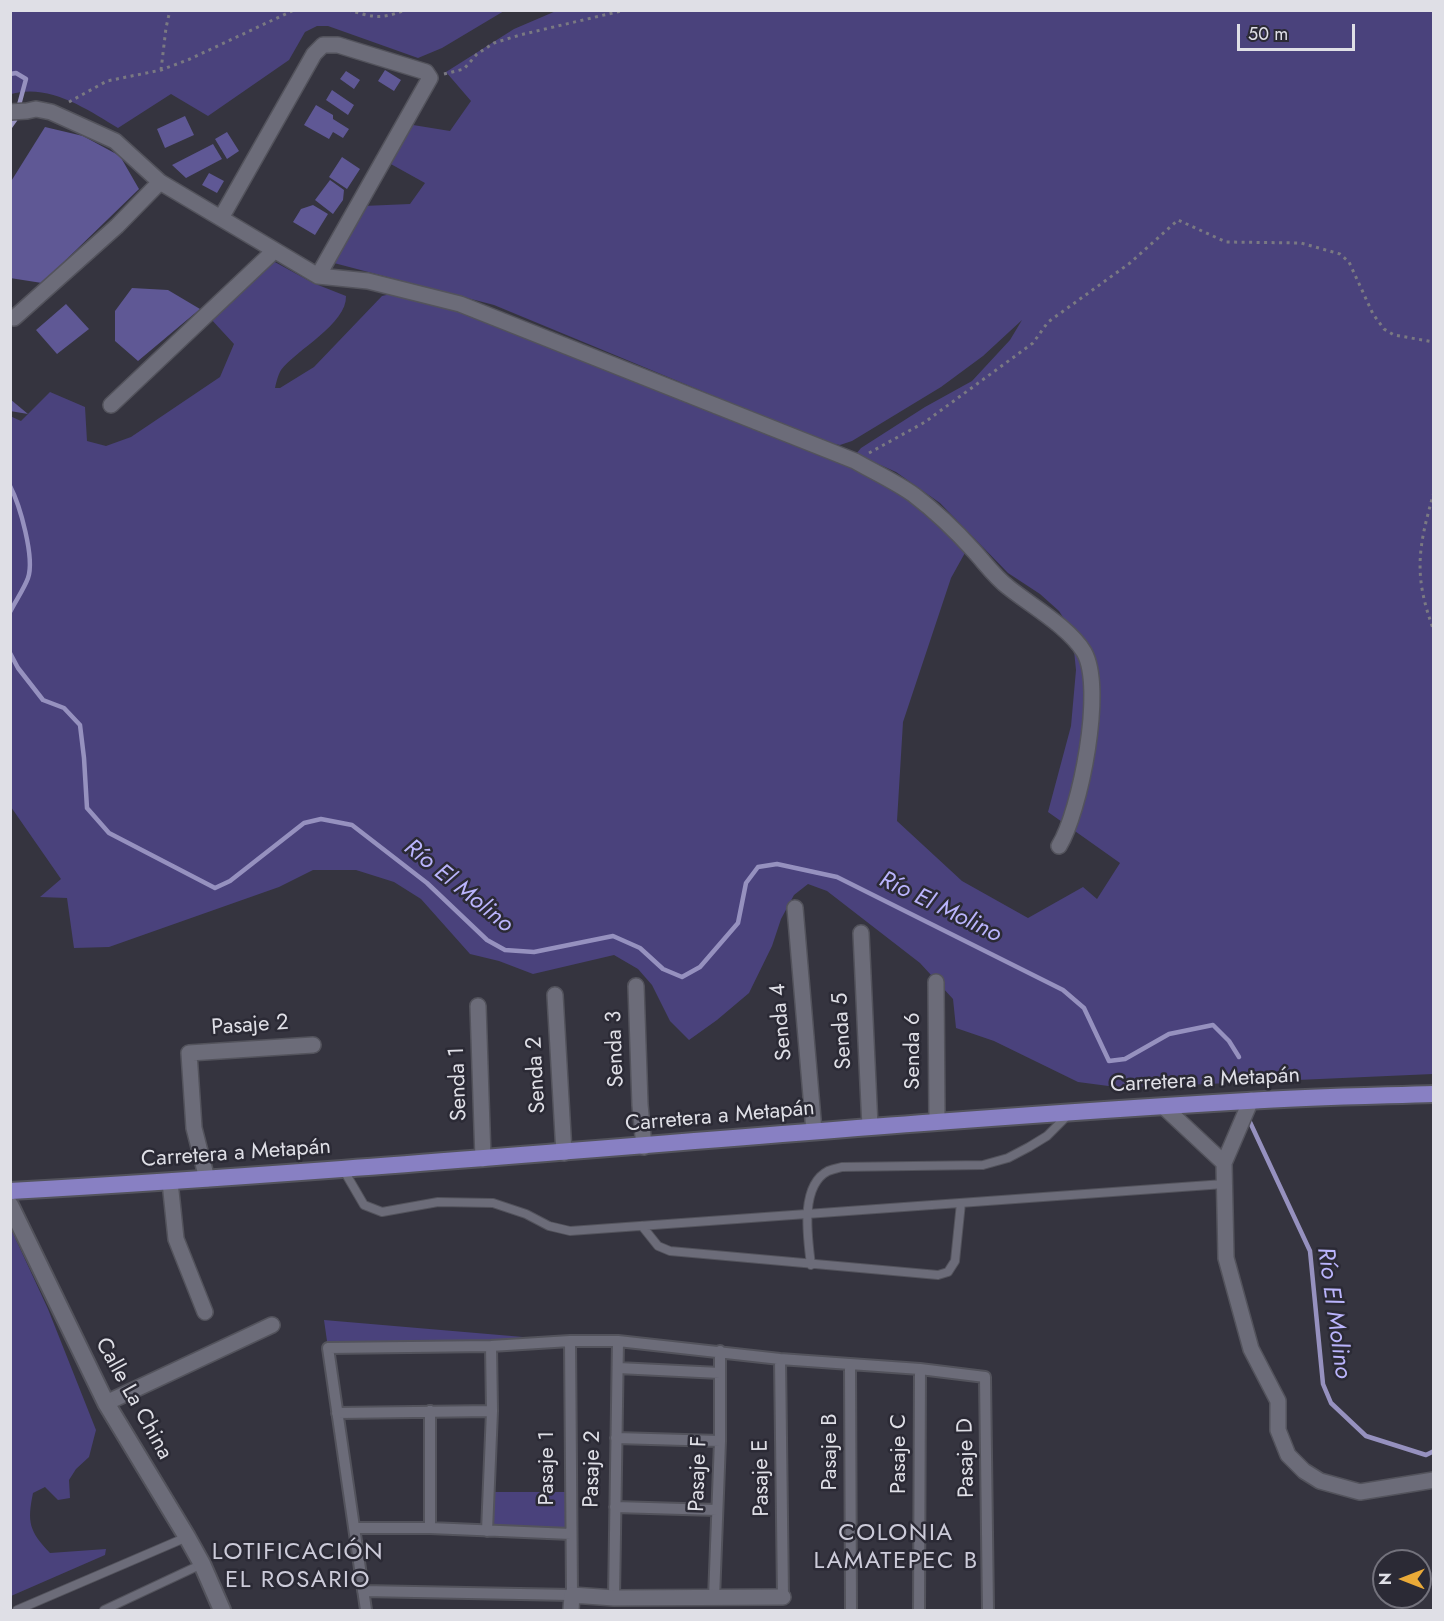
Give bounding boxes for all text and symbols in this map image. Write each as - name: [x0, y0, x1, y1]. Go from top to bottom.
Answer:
- scale bar: [1240, 12, 1358, 50]
- text: 50 m: [1248, 21, 1288, 47]
- water label: Río El Molino: [398, 834, 518, 940]
- water label: Río El Molino: [874, 866, 1006, 950]
- street label: Senda 4: [765, 982, 799, 1062]
- street label: Senda 5: [828, 992, 858, 1070]
- street label: Pasaje 2: [210, 1010, 290, 1042]
- street label: Senda 3: [601, 1010, 631, 1088]
- street label: Senda 6: [901, 1012, 927, 1090]
- street label: Senda 2: [522, 1036, 552, 1114]
- street label: Senda 1: [445, 1046, 473, 1122]
- street label: Carretera a Metapán: [1109, 1063, 1301, 1099]
- street label: Carretera a Metapán: [624, 1096, 816, 1138]
- street label: Carretera a Metapán: [140, 1134, 332, 1174]
- water label: Río El Molino: [1310, 1245, 1356, 1381]
- street label: Calle La China: [89, 1333, 177, 1465]
- street label: Pasaje B: [818, 1413, 844, 1491]
- street label: Pasaje C: [887, 1414, 913, 1494]
- street label: Pasaje D: [953, 1418, 981, 1498]
- street label: Pasaje 2: [579, 1430, 607, 1508]
- street label: Pasaje 1: [535, 1431, 561, 1505]
- street label: Pasaje F: [684, 1436, 714, 1512]
- street label: Pasaje E: [748, 1439, 776, 1517]
- district label: COLONIA LAMATEPEC B: [813, 1520, 979, 1576]
- district label: LOTIFICACIÓN EL ROSARIO: [212, 1539, 384, 1595]
- north arrow: [1372, 1549, 1432, 1609]
- text: N: [1374, 1573, 1397, 1585]

